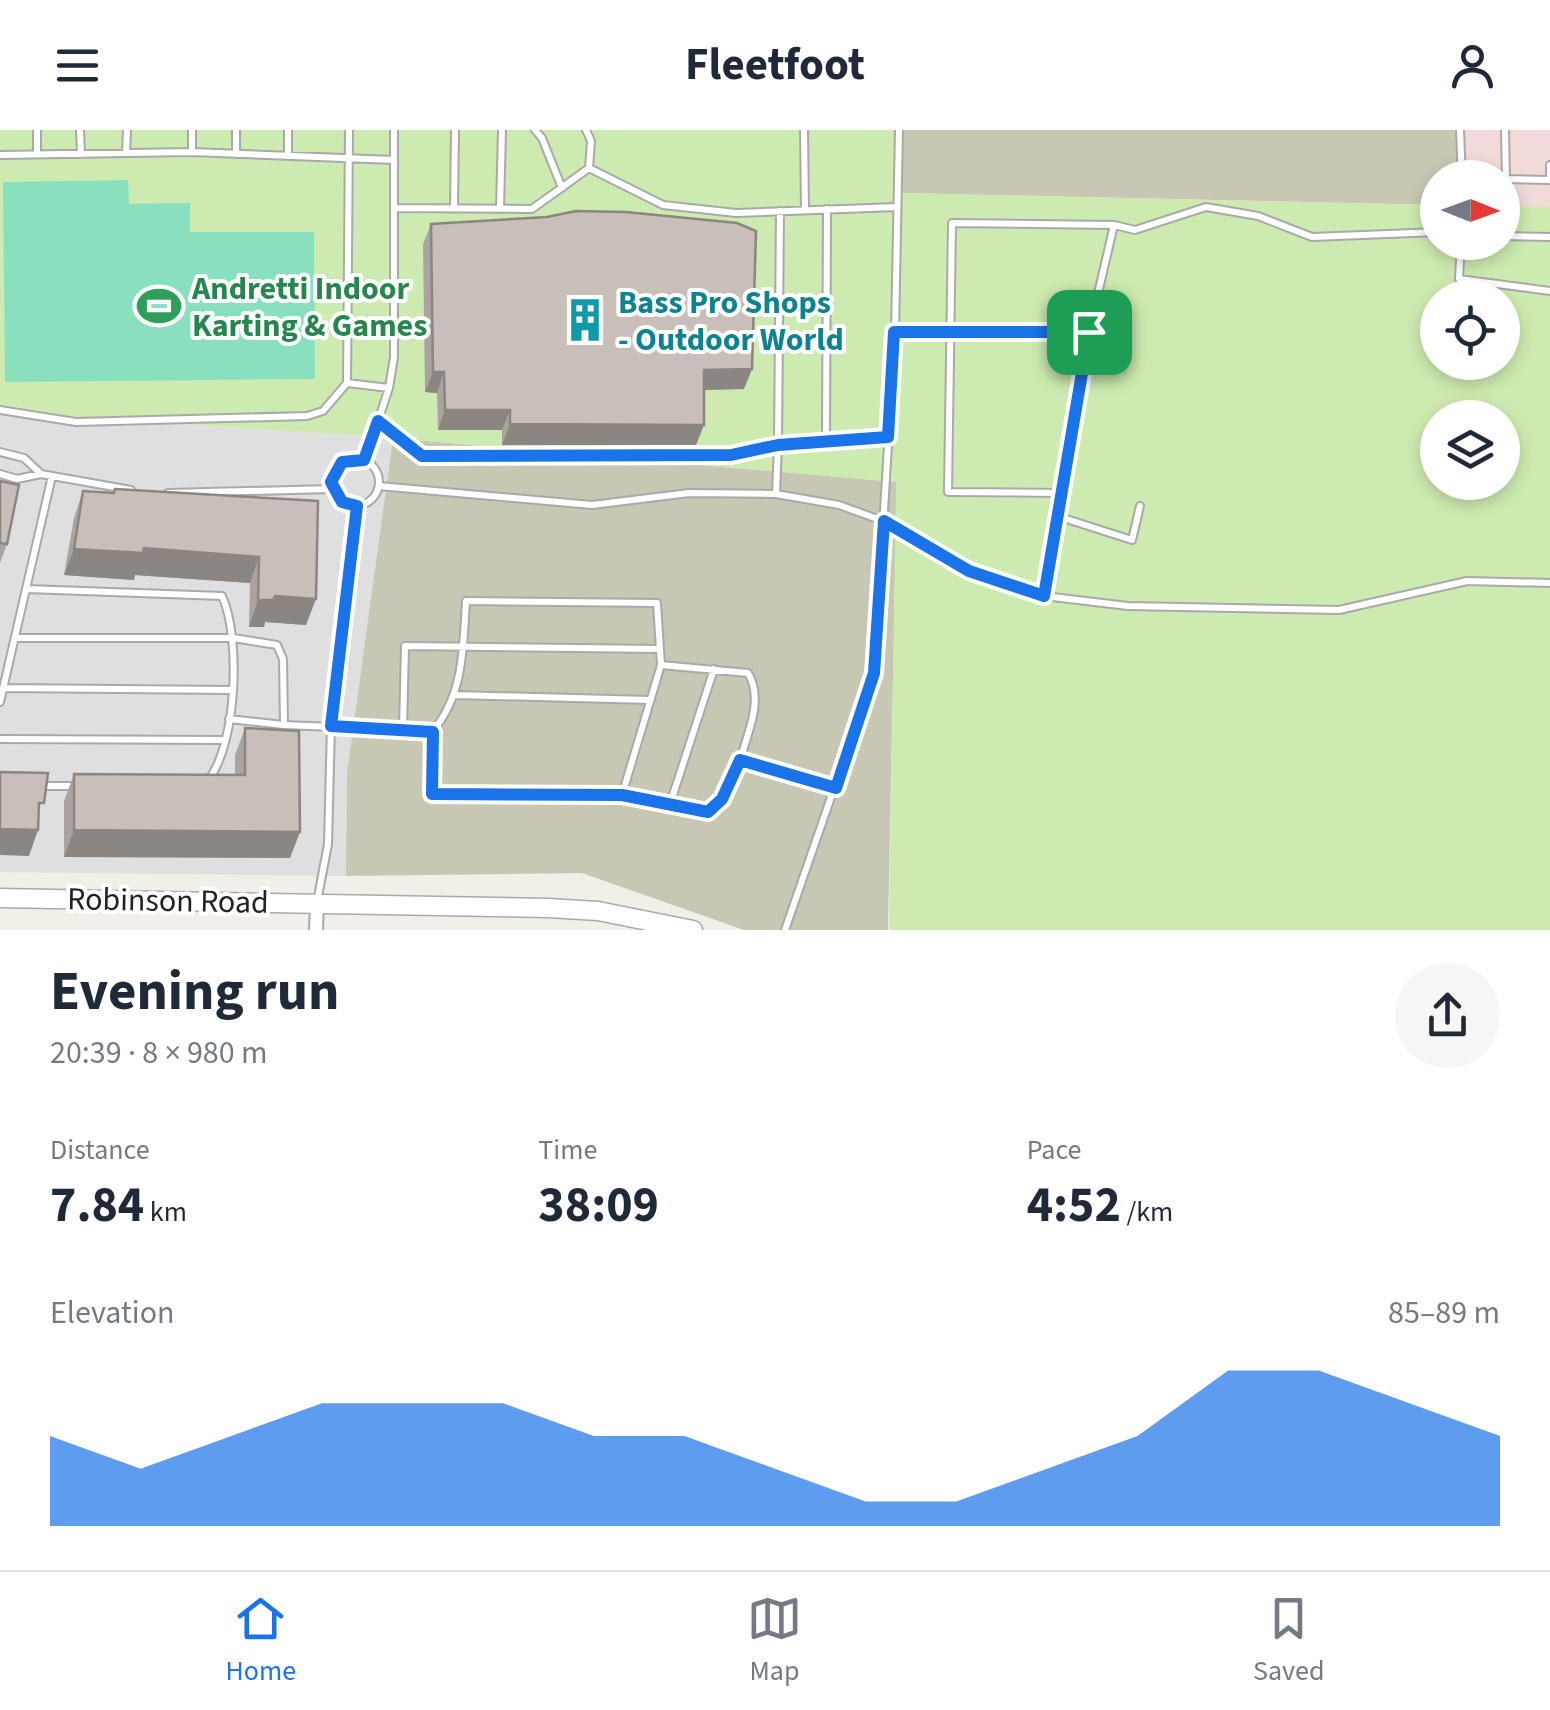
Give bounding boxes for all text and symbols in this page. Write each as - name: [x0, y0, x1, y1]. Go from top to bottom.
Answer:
- text: Fleetfoot: [685, 33, 865, 97]
- icon: menu: [50, 38, 105, 93]
- icon: person: [1445, 38, 1500, 93]
- north arrow: [1420, 160, 1520, 260]
- map controls: [1420, 160, 1520, 500]
- place label: Andretti Indoor Karting & Games: [191, 266, 427, 349]
- place label: Bass Pro Shops - Outdoor World: [618, 280, 844, 363]
- button: locate: [1420, 280, 1520, 380]
- sports icon: Andretti Indoor Karting & Games: [135, 282, 183, 330]
- pin: [1047, 290, 1132, 375]
- building icon: Bass Pro Shops - Outdoor World: [561, 296, 609, 344]
- icon: arrive: [1062, 305, 1117, 360]
- button: layers: [1420, 400, 1520, 500]
- street label: Robinson Road: [67, 876, 269, 926]
- text: Evening run: [50, 953, 339, 1031]
- button: share: [1395, 963, 1500, 1068]
- text: 20:39 · 8 × 980 m: [50, 1030, 268, 1076]
- text: Distance: [50, 1130, 150, 1170]
- text: Time: [538, 1130, 597, 1170]
- text: Pace: [1027, 1130, 1082, 1170]
- text: 7.84: [50, 1170, 144, 1241]
- text: 38:09: [538, 1170, 659, 1241]
- text: 4:52: [1027, 1170, 1121, 1241]
- text: km: [144, 1192, 187, 1232]
- text: /km: [1121, 1192, 1173, 1232]
- text: Elevation: [50, 1290, 175, 1336]
- text: 85–89 m: [1388, 1290, 1500, 1336]
- tab: Home: [225, 1591, 296, 1691]
- tab: Map: [747, 1591, 802, 1691]
- tab: Saved: [1253, 1591, 1324, 1691]

